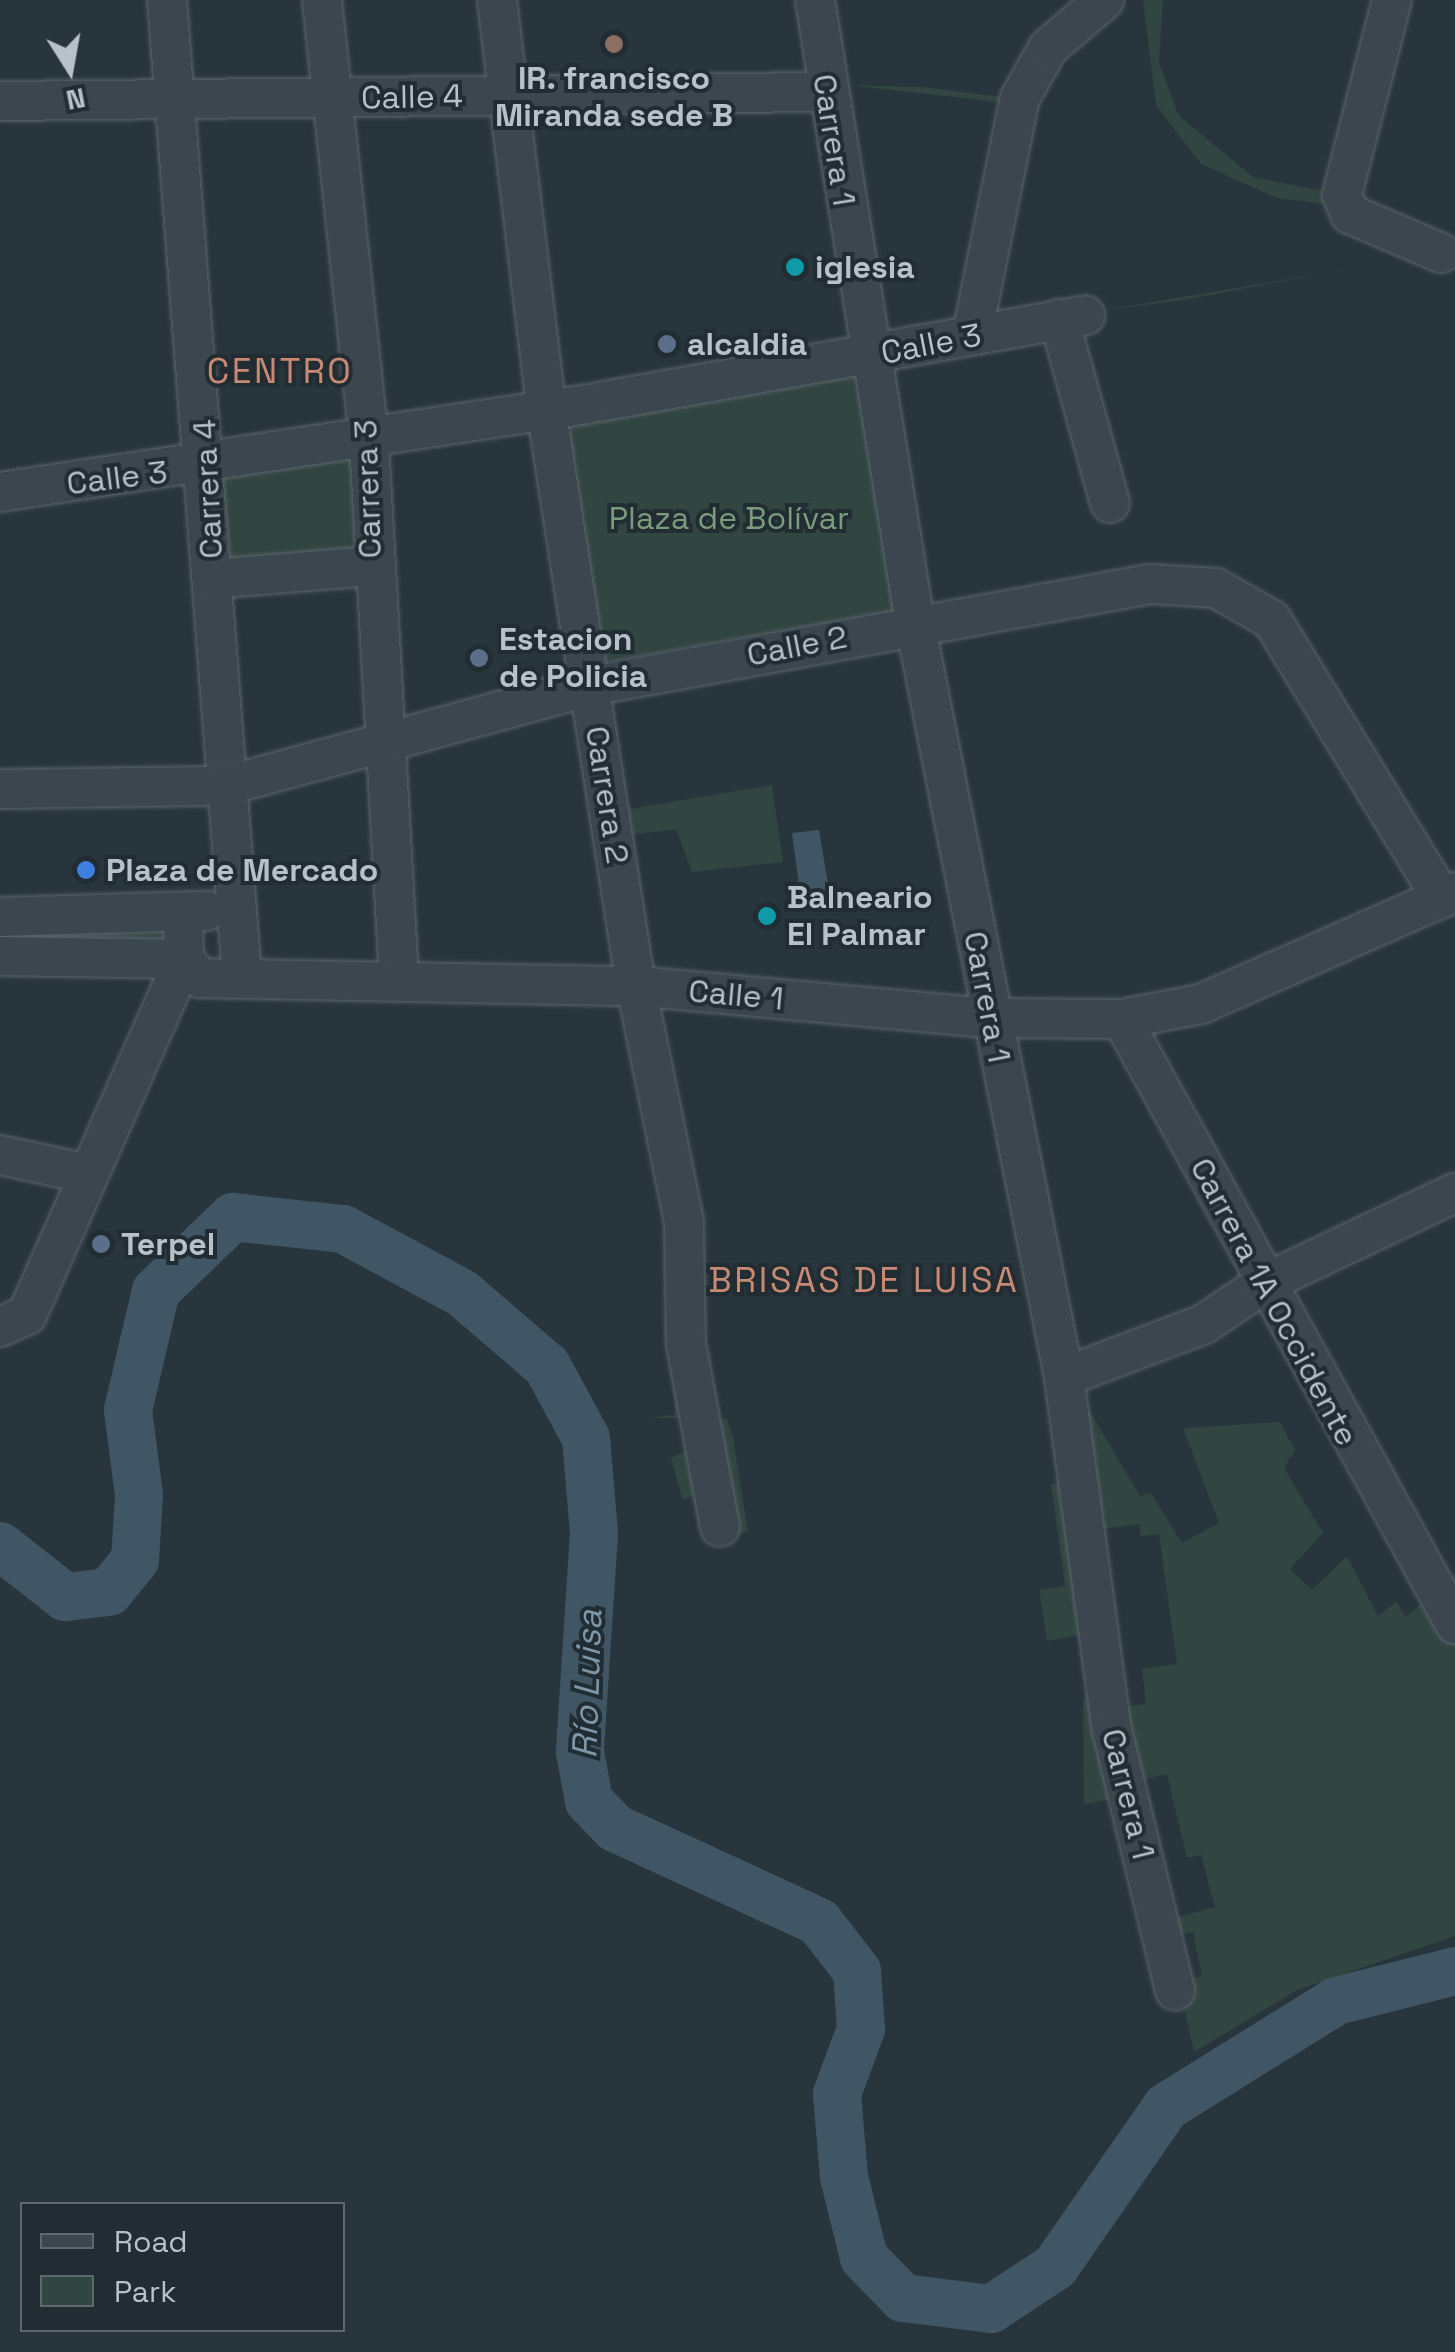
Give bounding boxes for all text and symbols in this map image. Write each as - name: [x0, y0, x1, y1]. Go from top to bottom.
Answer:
- north arrow: [20, 20, 120, 120]
- marker: IR. francisco Miranda sede B: [603, 33, 625, 55]
- place label: IR. francisco Miranda sede B: [495, 60, 733, 135]
- street label: Carrera 1: [805, 71, 863, 209]
- street label: Calle 4: [361, 77, 463, 117]
- text: N: [63, 80, 88, 119]
- place label: iglesia: [815, 248, 915, 286]
- marker: iglesia: [784, 256, 806, 278]
- street label: Calle 3: [878, 316, 984, 372]
- place label: alcaldia: [687, 325, 807, 363]
- marker: alcaldia: [656, 333, 678, 355]
- district label: CENTRO: [207, 350, 353, 392]
- street label: Carrera 4: [185, 418, 231, 560]
- street label: Carrera 3: [346, 419, 390, 559]
- street label: Calle 3: [64, 453, 170, 503]
- park label: Plaza de Bolívar: [609, 499, 849, 537]
- street label: Calle 2: [744, 618, 850, 674]
- place label: Estacion de Policia: [499, 621, 647, 696]
- marker: Estacion de Policia: [468, 647, 490, 669]
- street label: Carrera 2: [577, 723, 637, 867]
- place label: Plaza de Mercado: [106, 851, 378, 889]
- marker: Plaza de Mercado: [75, 859, 97, 881]
- place label: Balneario El Palmar: [787, 879, 933, 954]
- marker: Balneario El Palmar: [756, 905, 778, 927]
- street label: Carrera 1: [955, 928, 1019, 1066]
- street label: Calle 1: [687, 972, 785, 1018]
- street label: Carrera 1A Occidente: [1182, 1151, 1366, 1453]
- place label: Terpel: [121, 1225, 215, 1263]
- marker: Terpel: [90, 1233, 112, 1255]
- district label: BRISAS DE LUISA: [709, 1259, 1019, 1301]
- water label: Río Luisa: [563, 1609, 611, 1759]
- street label: Carrera 1: [1093, 1725, 1163, 1863]
- legend: [20, 2202, 345, 2332]
- text: Road: [114, 2222, 188, 2261]
- text: Park: [114, 2272, 176, 2311]

